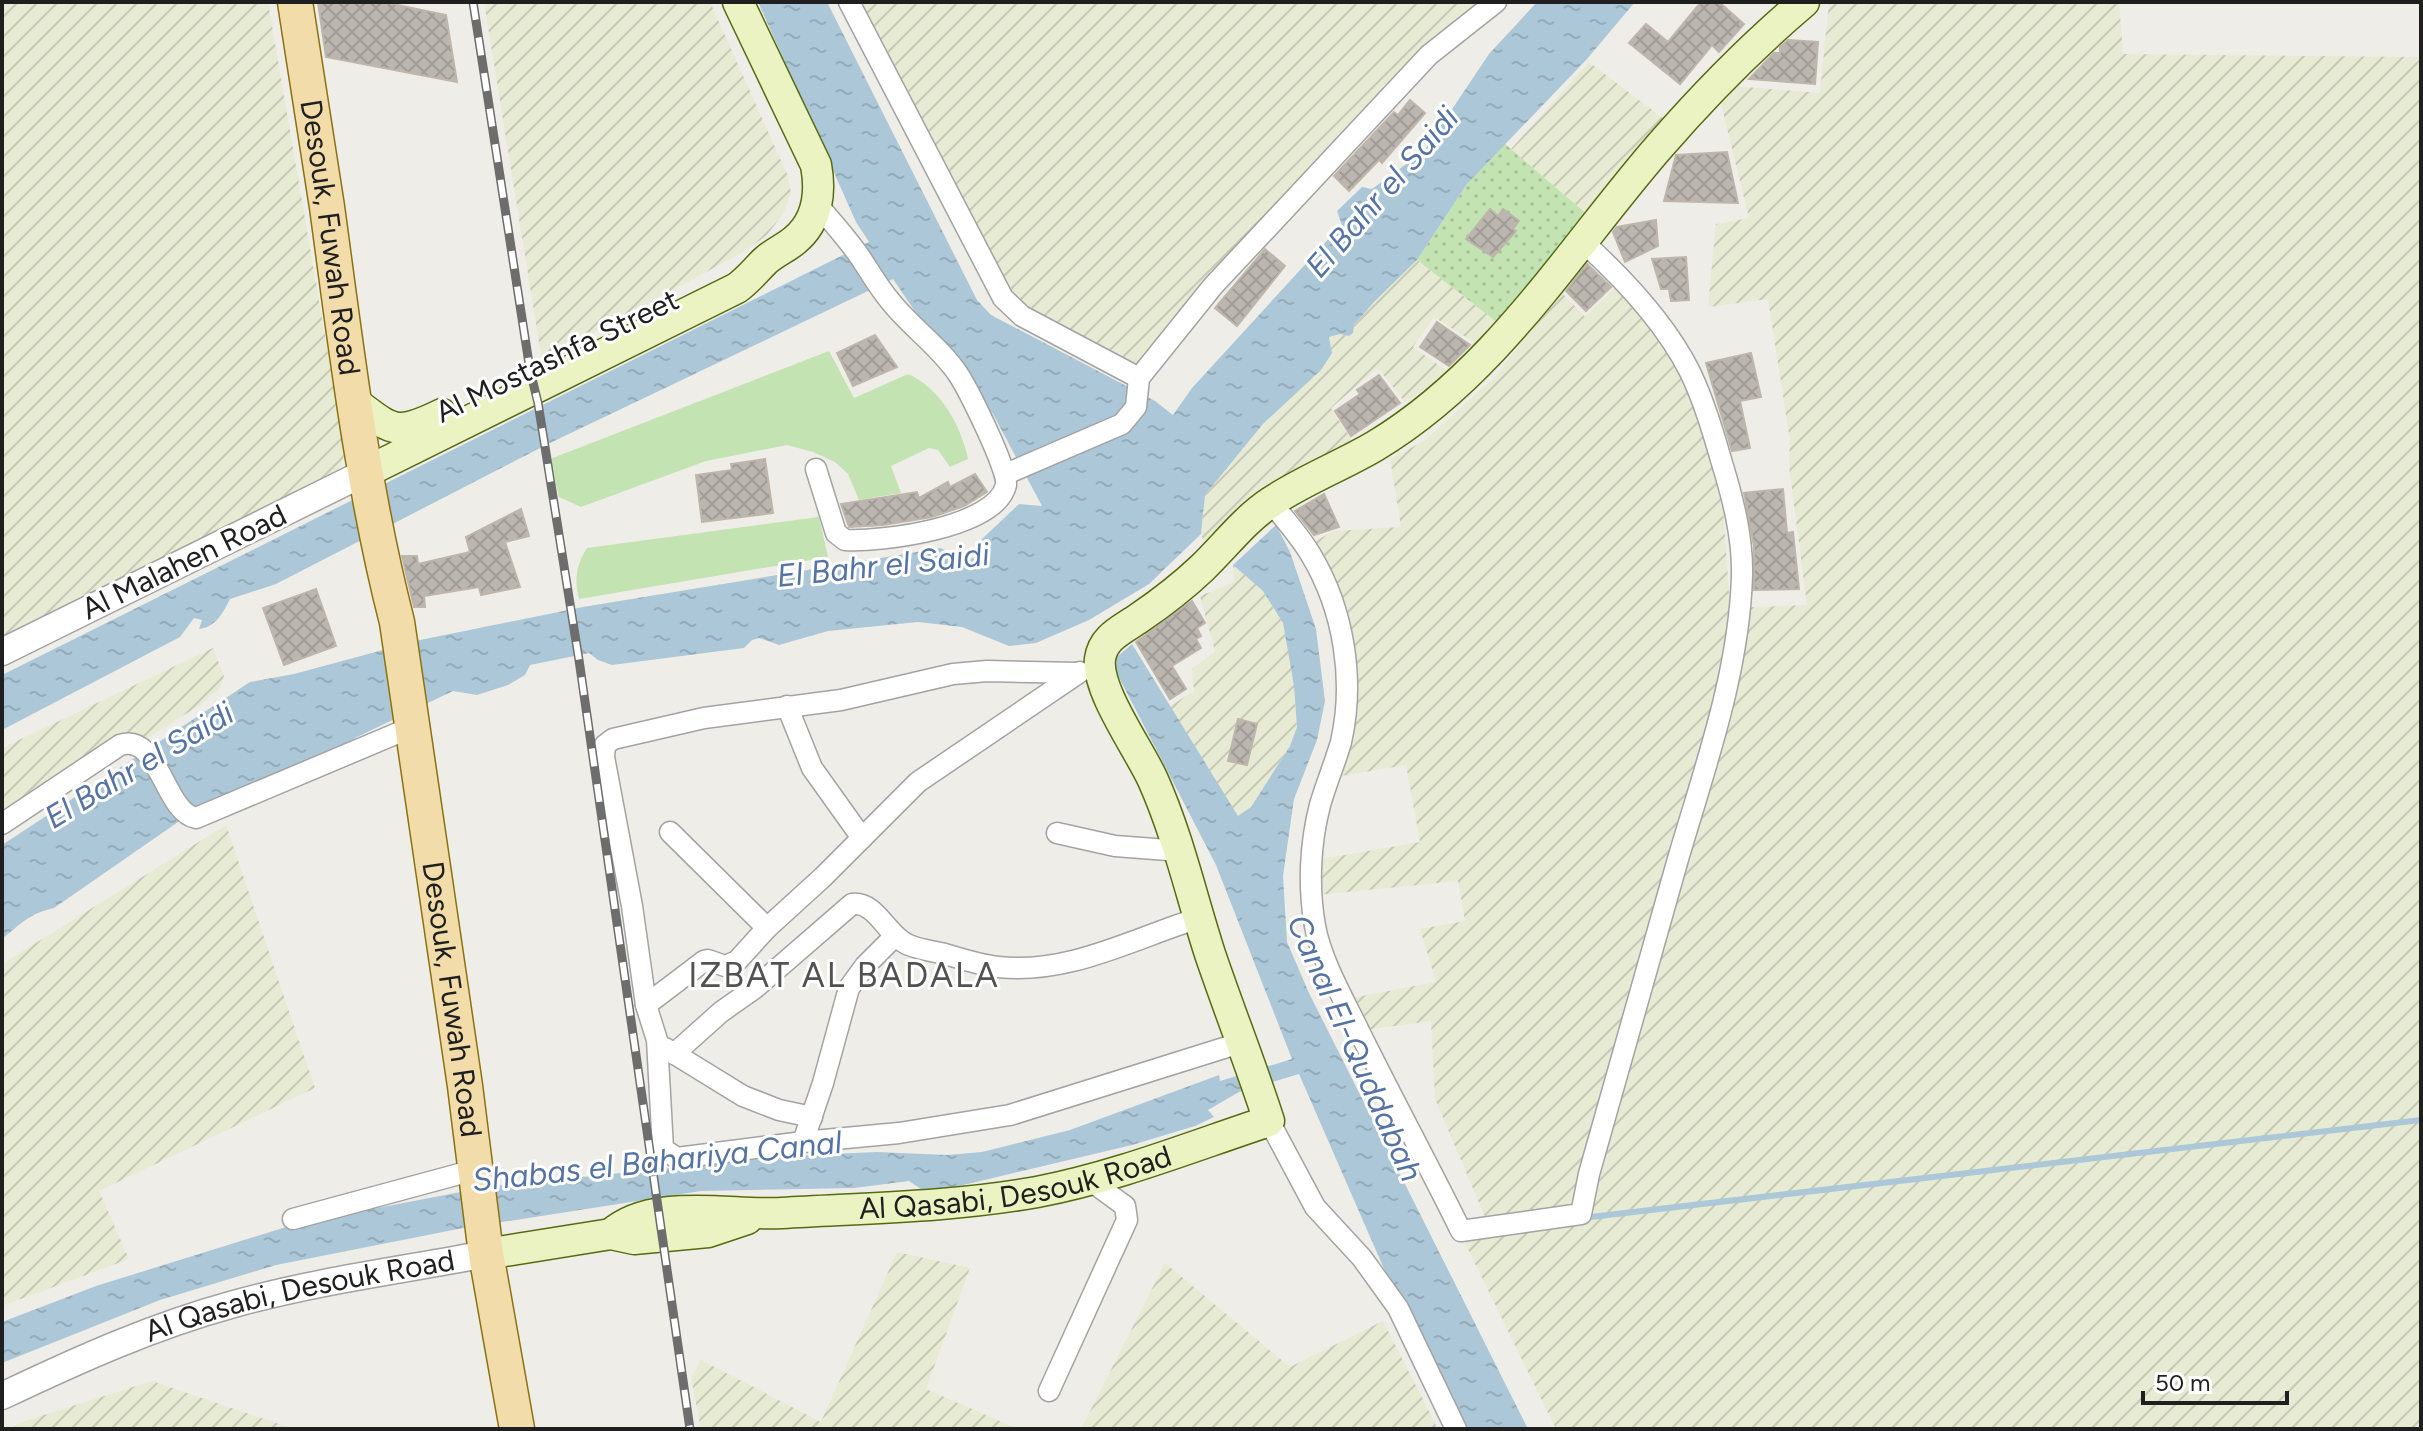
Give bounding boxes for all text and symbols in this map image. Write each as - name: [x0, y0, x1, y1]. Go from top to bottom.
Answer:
- street label: Desouk, Fuwah Road: [292, 97, 369, 378]
- water label: El Bahr el Saidi: [1298, 99, 1467, 285]
- street label: Al Mostashfa Street: [429, 281, 684, 430]
- street label: Al Malahen Road: [75, 496, 292, 627]
- water label: El Bahr el Saidi: [775, 535, 992, 595]
- water label: El Bahr el Saidi: [38, 693, 241, 836]
- street label: Desouk, Fuwah Road: [414, 859, 490, 1139]
- water label: Canal El-Quddabah: [1279, 909, 1431, 1187]
- district label: IZBAT AL BADALA: [688, 955, 1000, 996]
- water label: Shabas el Bahariya Canal: [470, 1123, 845, 1199]
- street label: Al Qasabi, Desouk Road: [858, 1137, 1176, 1227]
- street label: Al Qasabi, Desouk Road: [139, 1241, 457, 1350]
- scale bar: [2143, 1355, 2287, 1405]
- text: 50 m: [2155, 1368, 2211, 1397]

